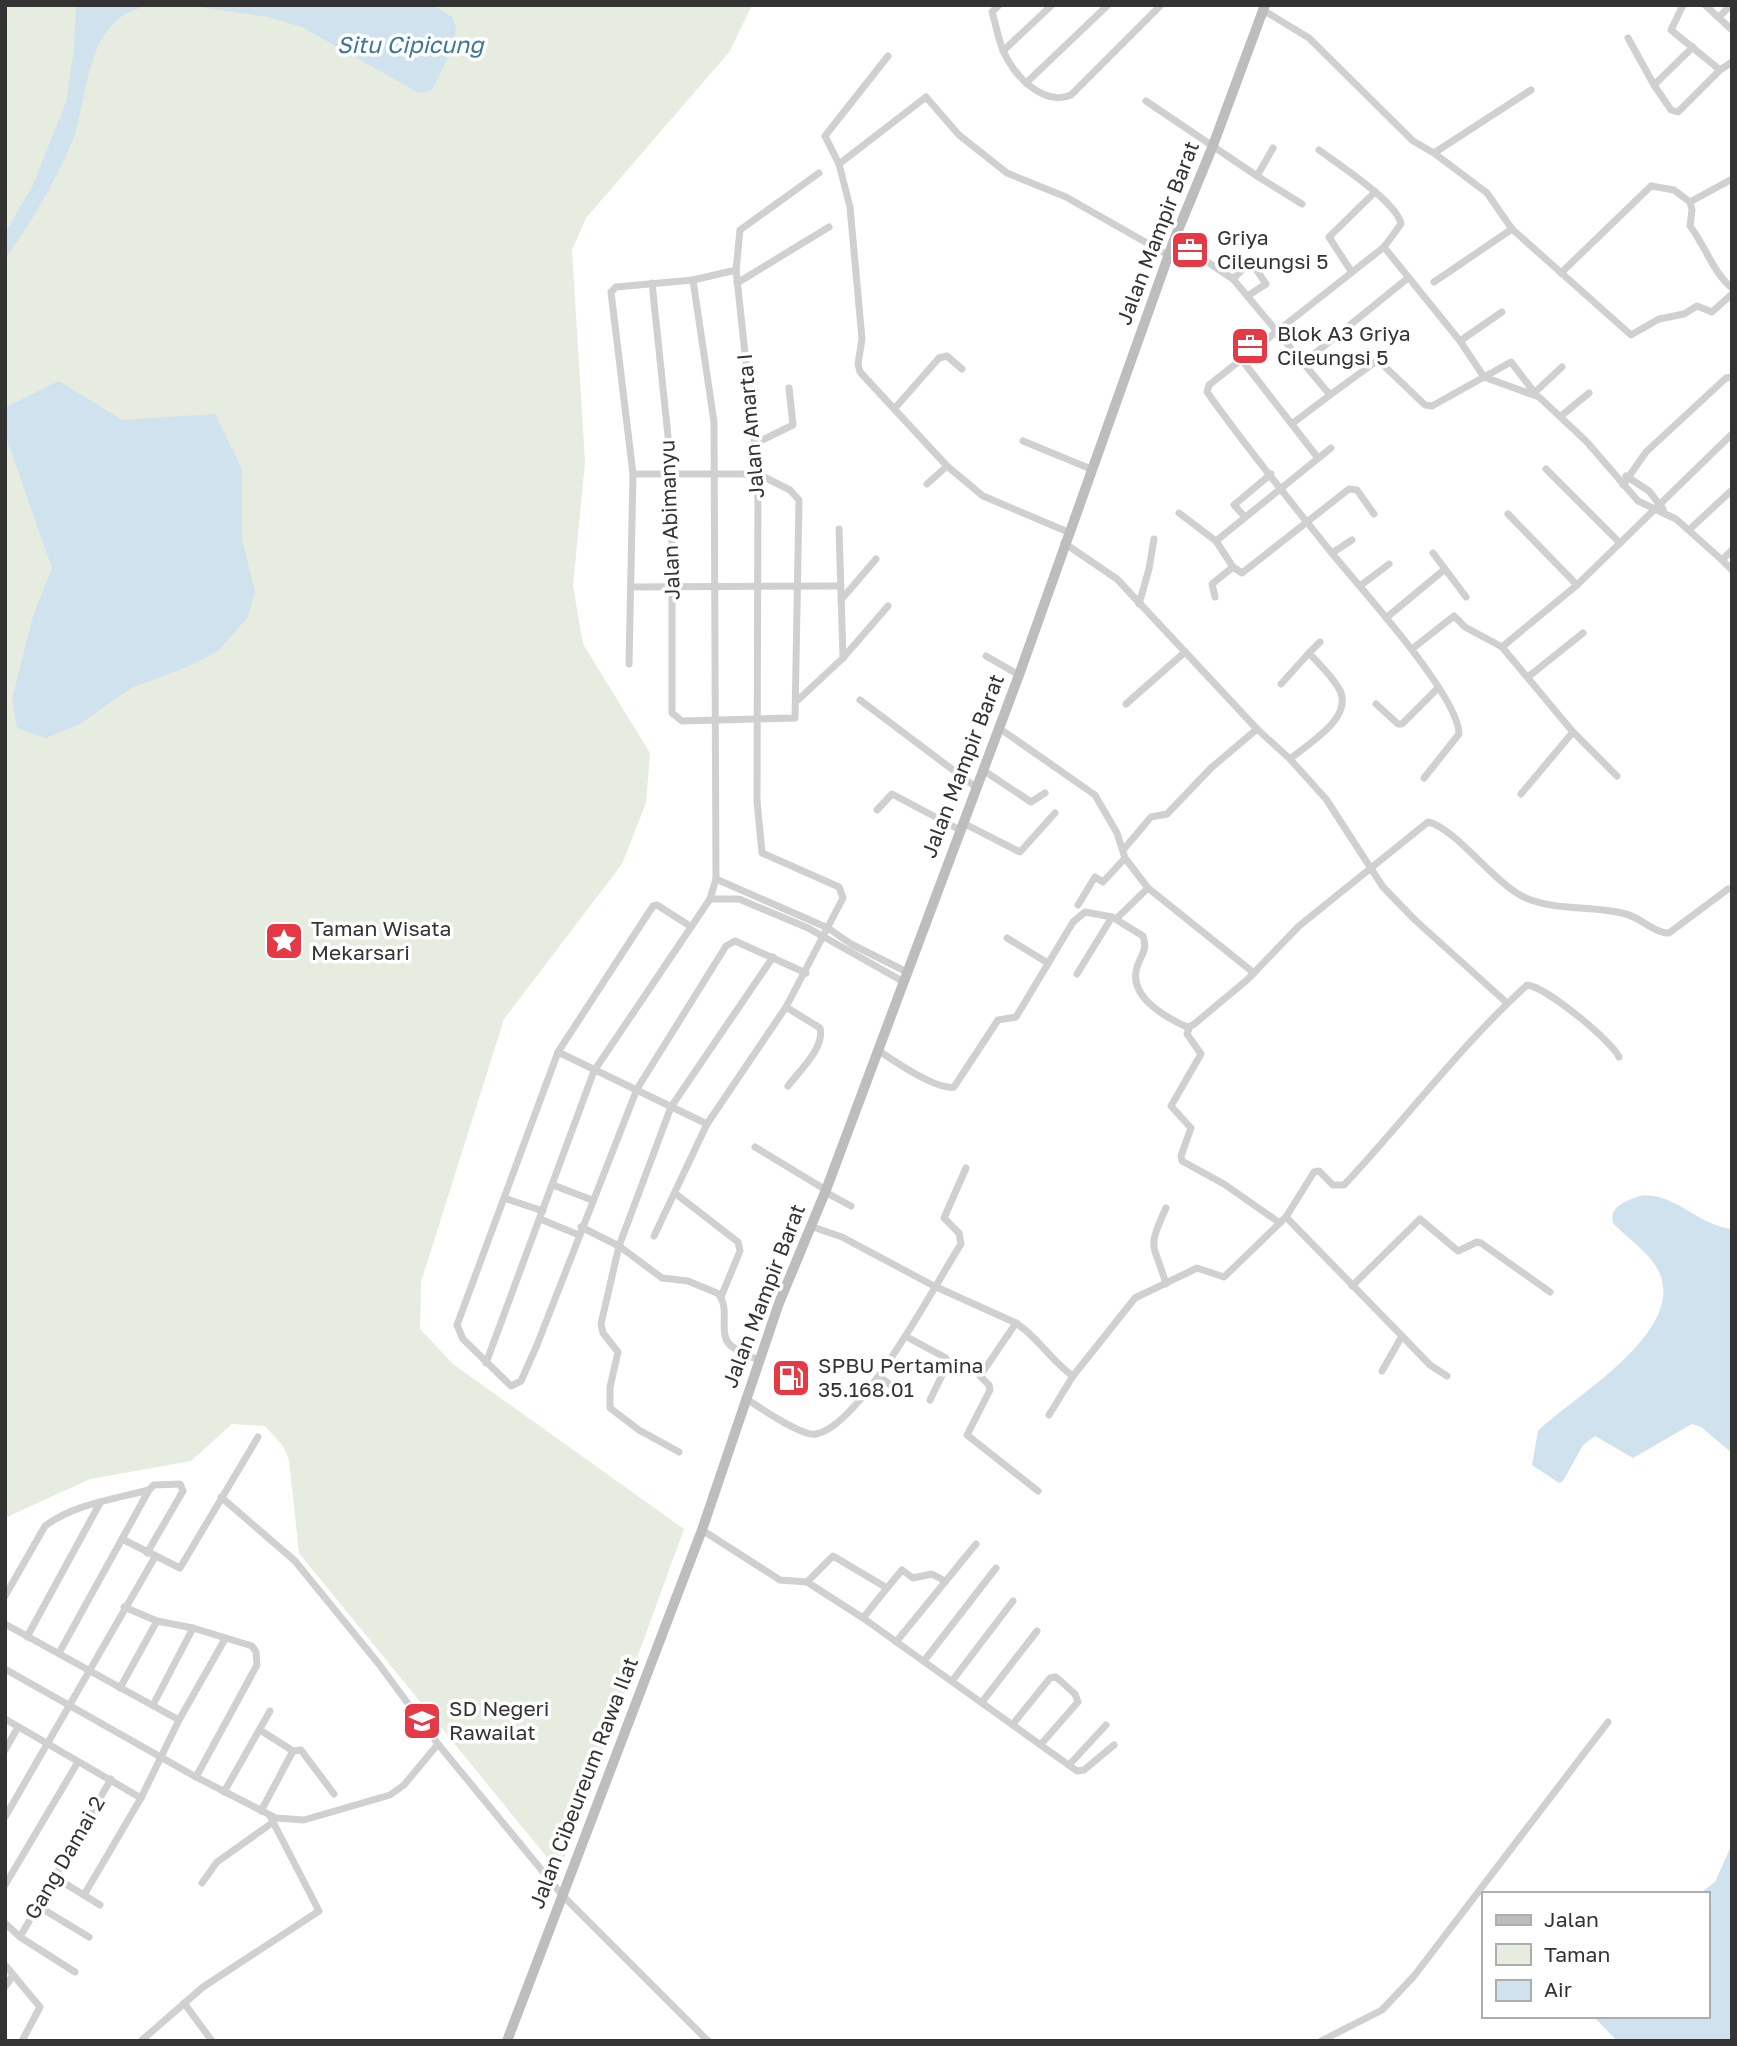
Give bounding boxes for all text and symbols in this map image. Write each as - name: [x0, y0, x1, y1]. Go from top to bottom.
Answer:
- water label: Situ Cipicung: [337, 30, 485, 58]
- street label: Jalan Mampir Barat: [1110, 137, 1204, 328]
- place label: Griya Cileungsi 5: [1217, 224, 1328, 274]
- office icon: Griya Cileungsi 5: [1169, 229, 1211, 271]
- place label: Blok A3 Griya Cileungsi 5: [1277, 320, 1411, 370]
- office icon: Blok A3 Griya Cileungsi 5: [1229, 325, 1271, 367]
- street label: Jalan Amarta I: [731, 352, 769, 500]
- street label: Jalan Abimanyu: [653, 439, 685, 601]
- street label: Jalan Mampir Barat: [915, 670, 1009, 861]
- place label: Taman Wisata Mekarsari: [311, 915, 451, 965]
- place icon: Taman Wisata Mekarsari: [263, 920, 305, 962]
- street label: Jalan Mampir Barat: [716, 1200, 810, 1391]
- place label: SPBU Pertamina 35.168.01: [818, 1352, 983, 1402]
- fuel station icon: SPBU Pertamina 35.168.01: [770, 1357, 812, 1399]
- street label: Jalan Cibeureum Rawa Ilat: [523, 1653, 643, 1912]
- place label: SD Negeri Rawailat: [449, 1695, 549, 1745]
- school or university icon: SD Negeri Rawailat: [401, 1700, 443, 1742]
- street label: Gang Damai 2: [18, 1791, 110, 1924]
- legend: [1482, 1892, 1709, 2018]
- text: Jalan: [1544, 1906, 1599, 1932]
- text: Taman: [1544, 1941, 1610, 1967]
- text: Air: [1544, 1976, 1572, 2002]

